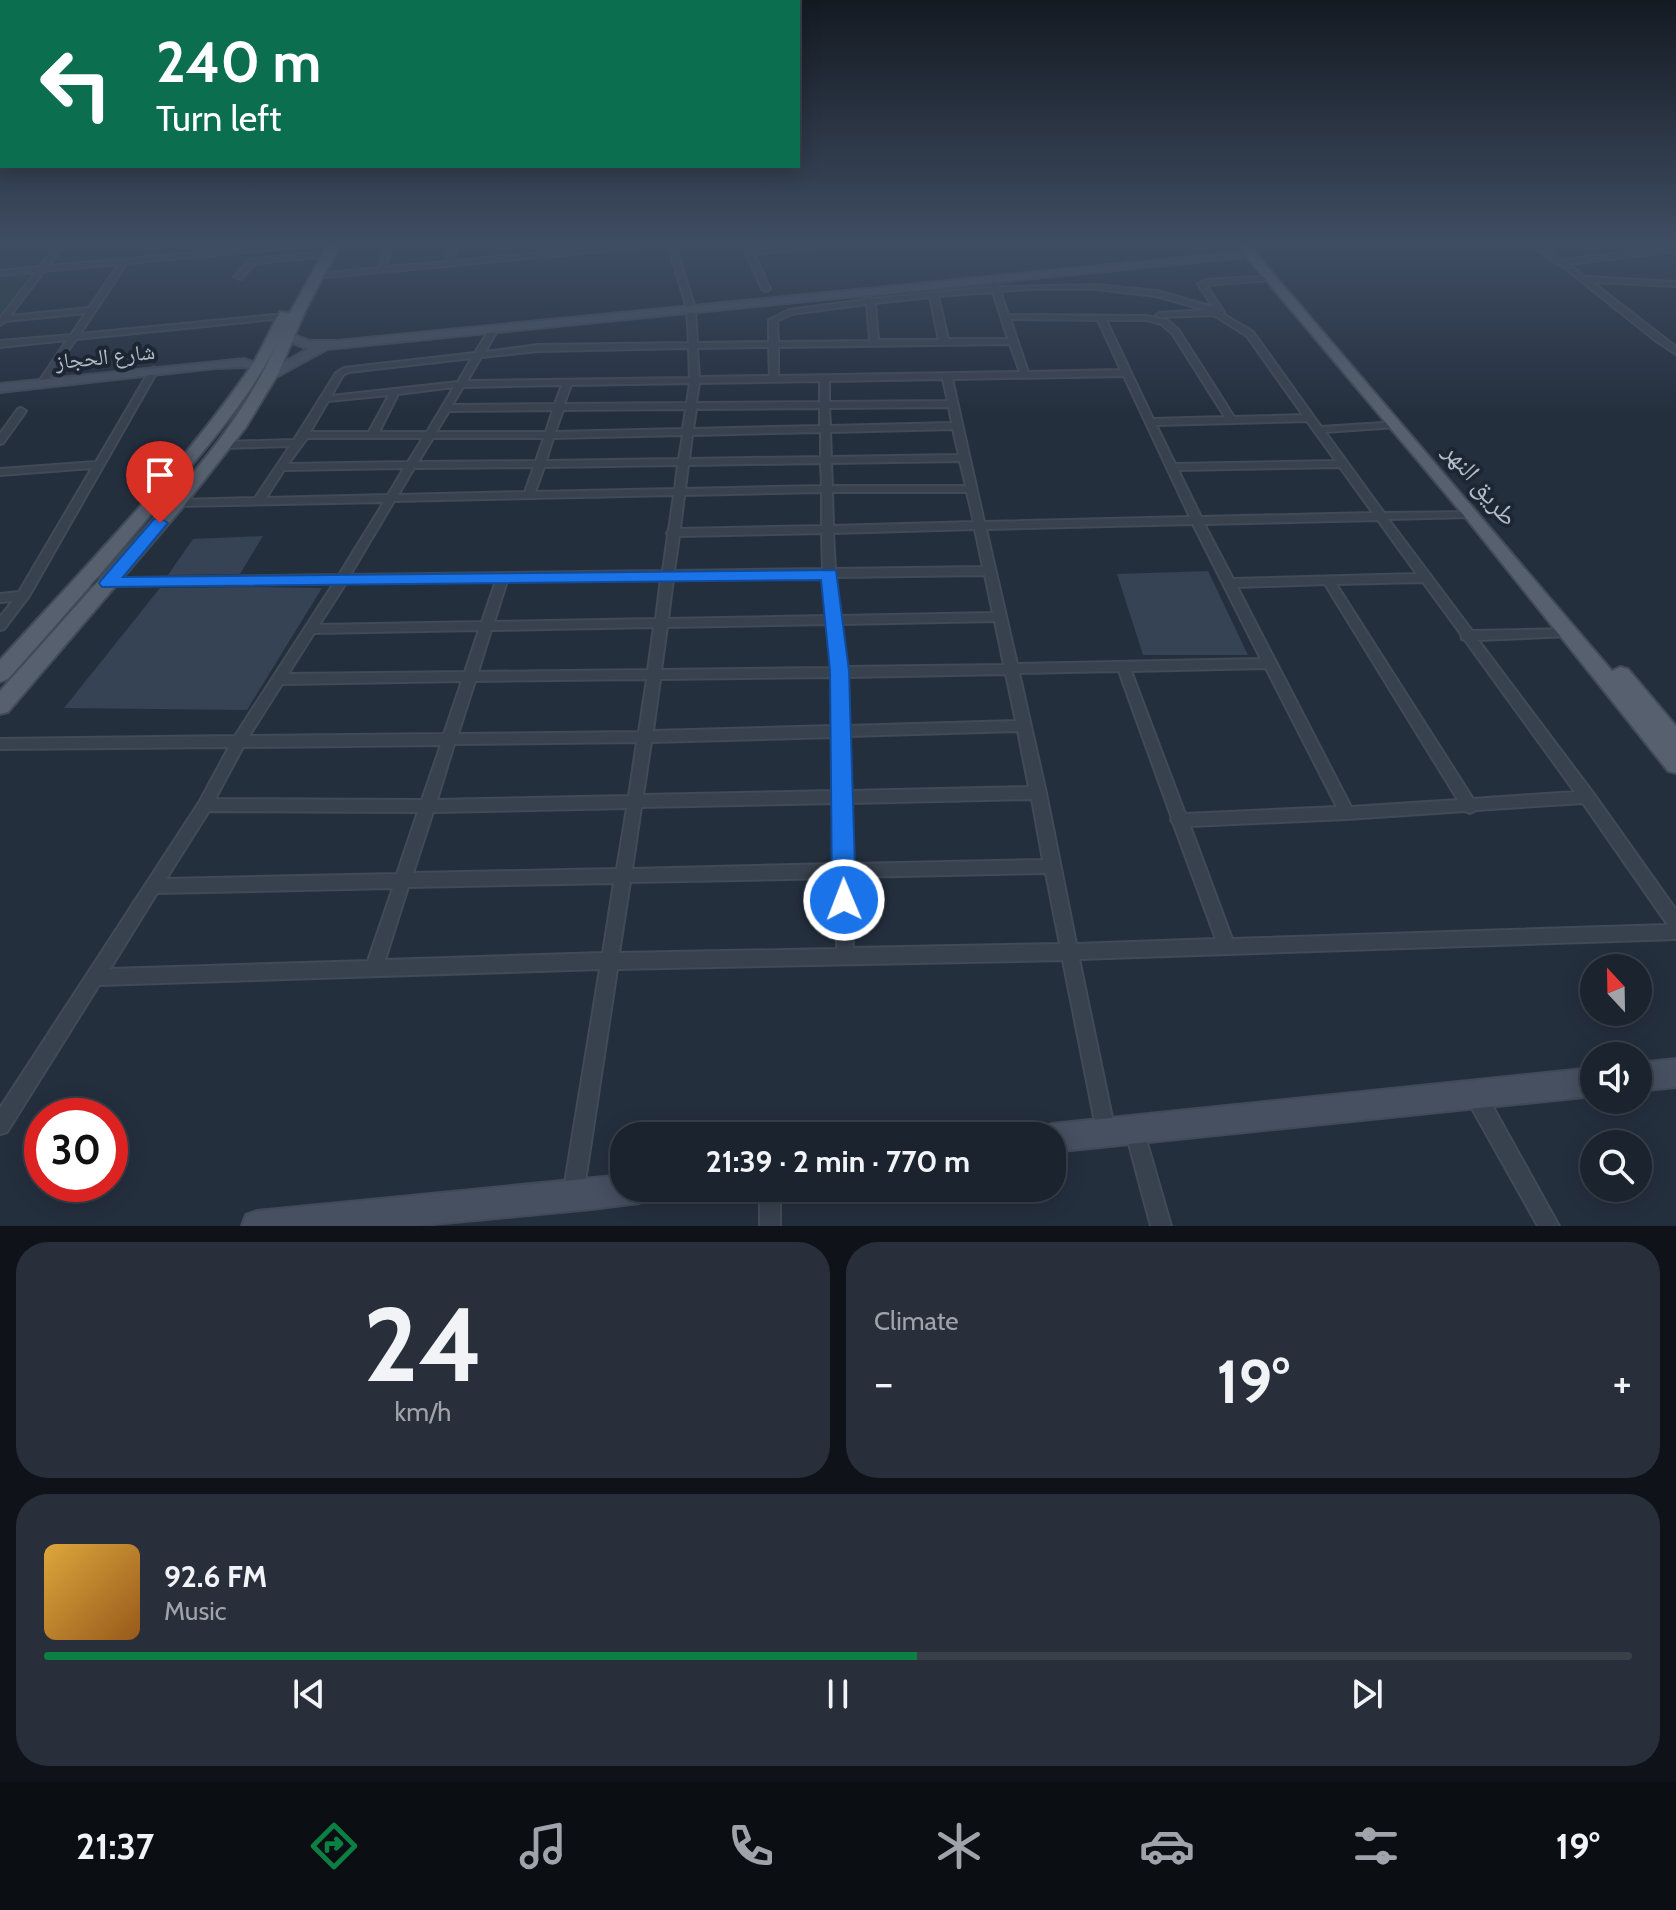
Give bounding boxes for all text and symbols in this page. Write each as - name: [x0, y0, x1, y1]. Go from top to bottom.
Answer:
- text: 240 m: [156, 28, 321, 96]
- icon: left: [24, 32, 128, 136]
- text: Turn left: [156, 96, 281, 140]
- street label: شارع الحجاز: [53, 338, 156, 375]
- street label: طريق النهر: [1436, 435, 1525, 532]
- pin: [126, 441, 194, 523]
- icon: arrive: [138, 453, 182, 497]
- position arrow: [802, 858, 886, 942]
- north arrow: [1580, 954, 1652, 1026]
- map controls: [1580, 954, 1652, 1202]
- button: sound: [1580, 1042, 1652, 1114]
- speed limit sign: 30: [24, 1098, 128, 1202]
- button: search: [1580, 1130, 1652, 1202]
- text: 21:39 · 2 min · 770 m: [706, 1143, 970, 1180]
- text: 24: [363, 1281, 483, 1407]
- text: Climate: [874, 1305, 959, 1337]
- text: 19°: [1216, 1345, 1290, 1418]
- text: −: [874, 1356, 893, 1409]
- text: +: [1613, 1356, 1632, 1409]
- text: km/h: [395, 1396, 451, 1428]
- text: 92.6 FM: [164, 1558, 267, 1595]
- text: Music: [164, 1595, 227, 1627]
- icon: previous: [287, 1672, 331, 1716]
- icon: pause: [816, 1672, 860, 1716]
- icon: next: [1345, 1672, 1389, 1716]
- icon: directions: [306, 1818, 362, 1874]
- icon: music: [515, 1818, 571, 1874]
- icon: phone: [723, 1818, 779, 1874]
- icon: climate: [931, 1818, 987, 1874]
- icon: car: [1139, 1818, 1195, 1874]
- icon: filters: [1348, 1818, 1404, 1874]
- text: 21:37: [76, 1824, 154, 1868]
- text: 19°: [1556, 1824, 1600, 1868]

